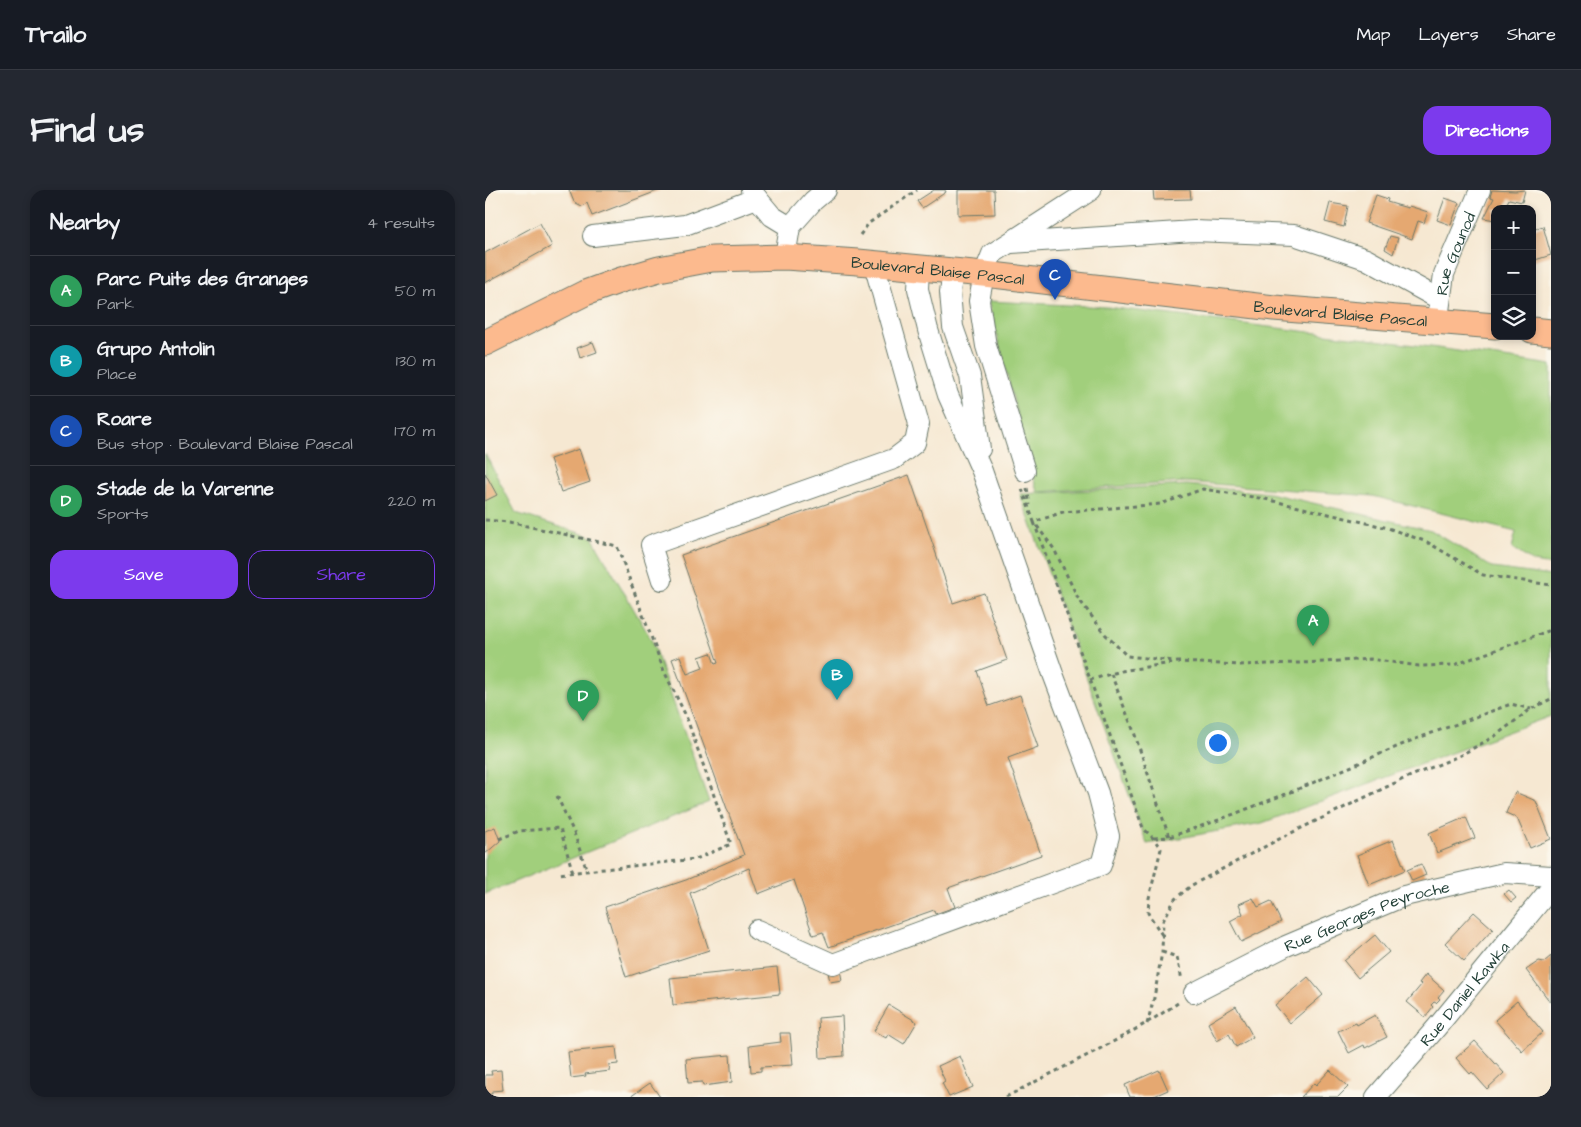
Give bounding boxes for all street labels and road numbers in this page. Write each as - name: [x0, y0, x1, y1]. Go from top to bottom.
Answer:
- street label: Rue Gounod: [1431, 209, 1481, 297]
- street label: Boulevard Blaise Pascal: [850, 252, 1026, 291]
- street label: Boulevard Blaise Pascal: [1252, 296, 1428, 332]
- street label: Rue Georges Peyroche: [1281, 876, 1452, 957]
- street label: Rue Daniel Kawka: [1415, 937, 1515, 1051]

